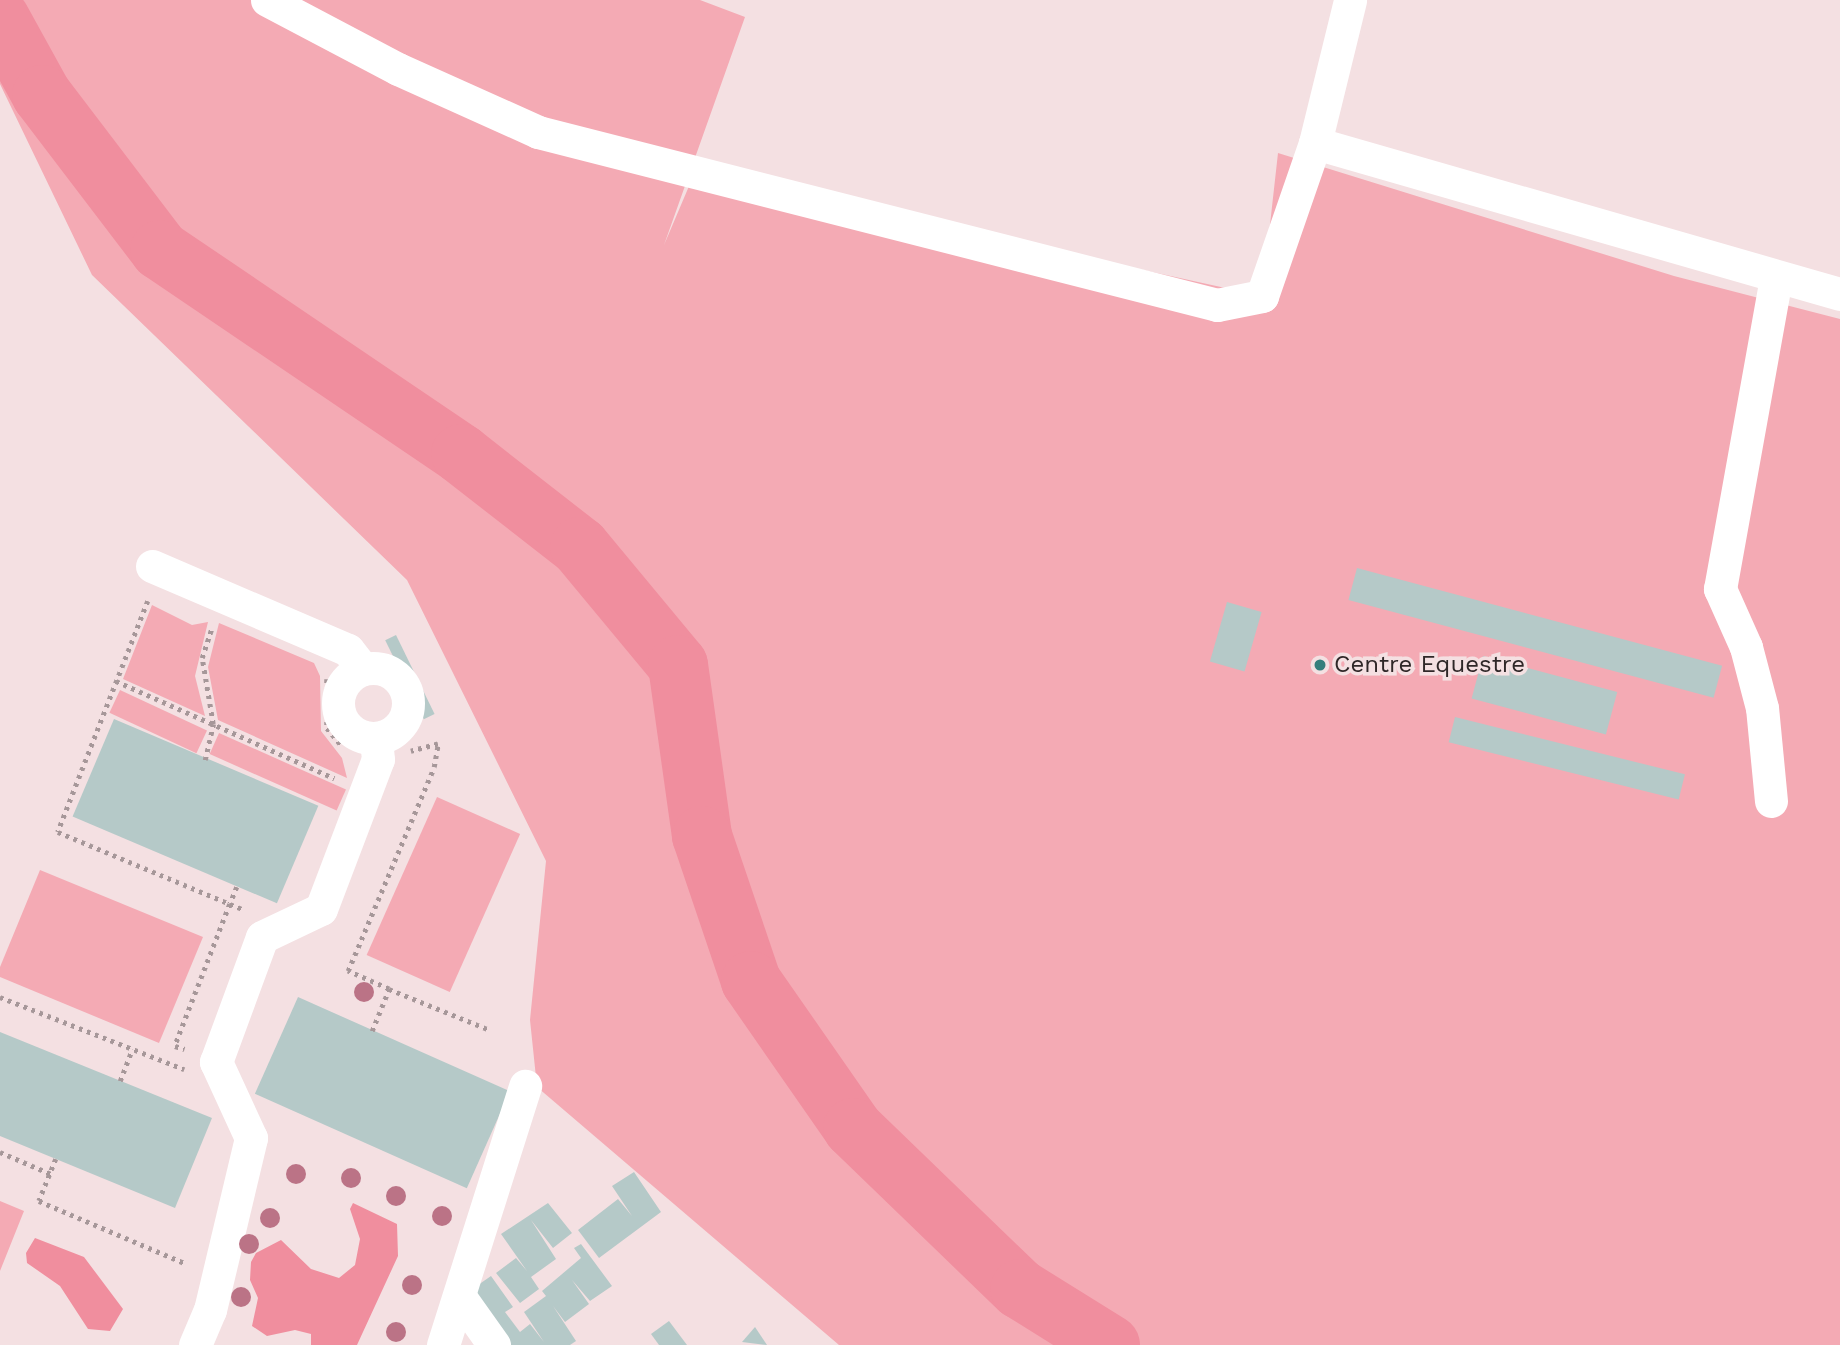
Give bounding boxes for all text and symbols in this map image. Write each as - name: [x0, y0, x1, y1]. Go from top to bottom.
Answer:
- place label: Centre Equestre: [1334, 651, 1525, 679]
- marker: Centre Equestre: [1312, 657, 1328, 673]

